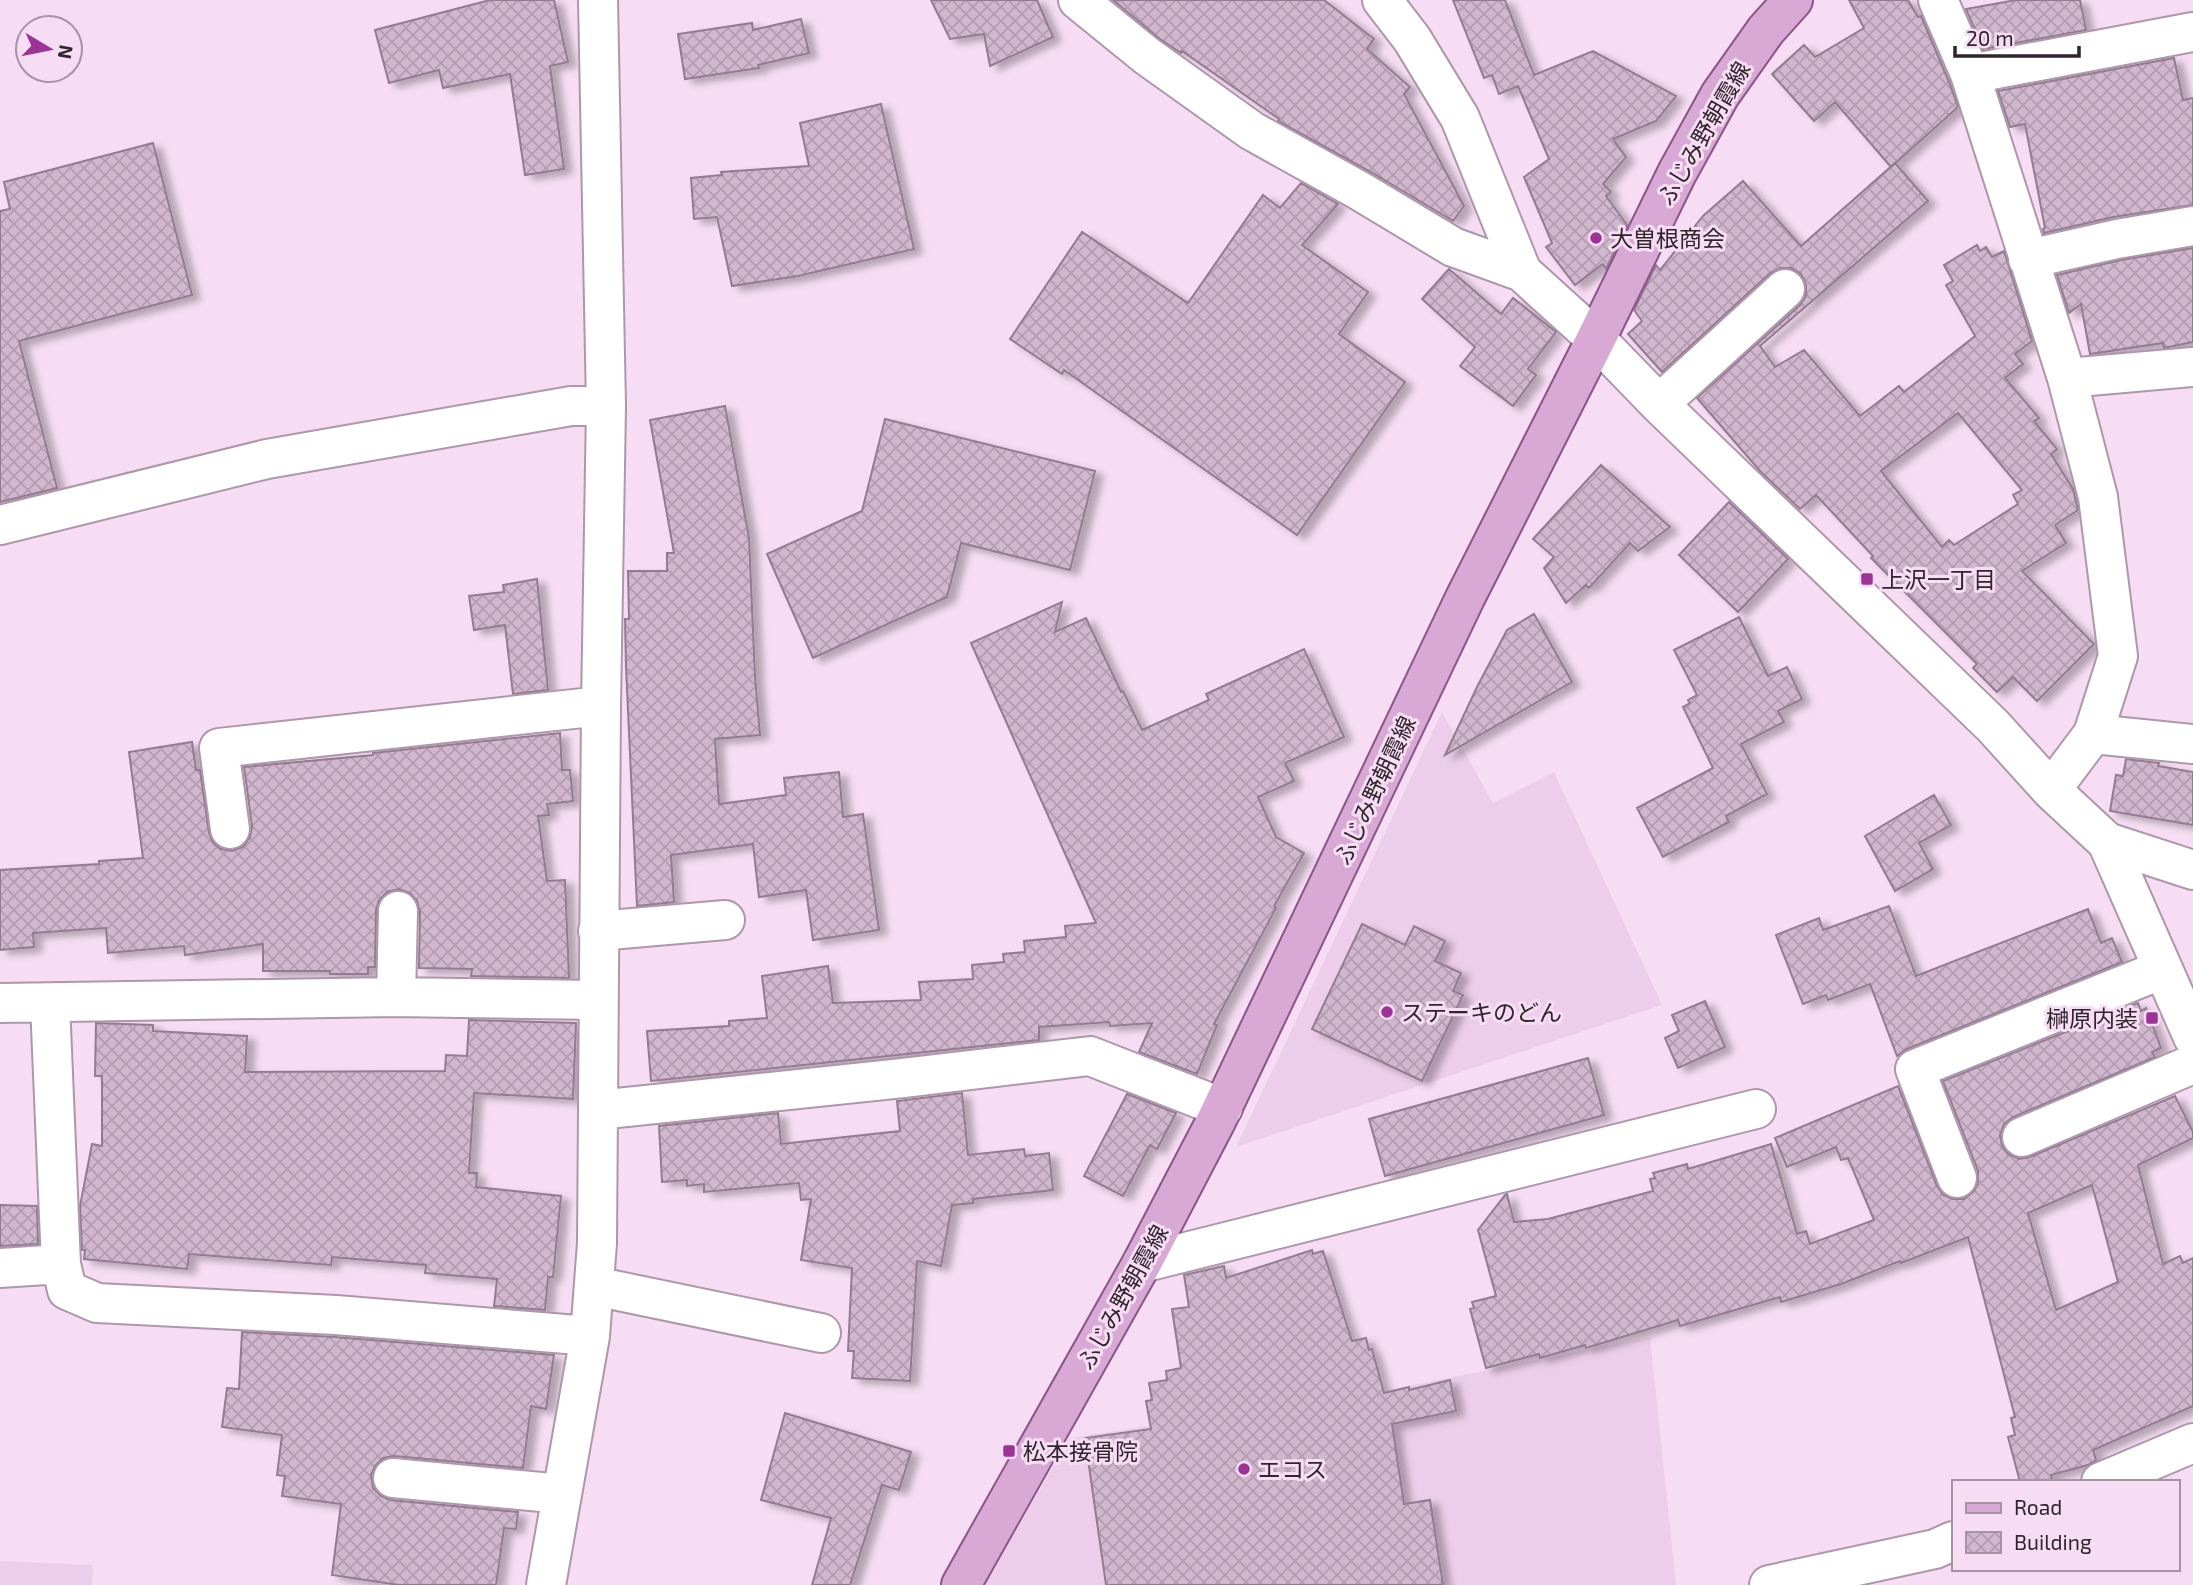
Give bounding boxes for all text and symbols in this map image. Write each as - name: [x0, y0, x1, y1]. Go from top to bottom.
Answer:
- north arrow: [14, 14, 84, 84]
- scale bar: [1955, 14, 2079, 58]
- text: 20 m: [1966, 25, 2014, 50]
- text: N: [54, 43, 79, 61]
- street label: ふじみ野朝霞線: [1651, 56, 1755, 210]
- place label: 大曽根商会: [1610, 224, 1725, 252]
- marker: 大曽根商会: [1588, 230, 1604, 246]
- place label: 上沢一丁目: [1881, 565, 1996, 593]
- marker: 上沢一丁目: [1859, 571, 1875, 587]
- street label: ふじみ野朝霞線: [1327, 711, 1421, 869]
- place label: ステーキのどん: [1401, 998, 1562, 1026]
- marker: ステーキのどん: [1379, 1004, 1395, 1020]
- place label: 榊原内装: [2046, 1004, 2138, 1032]
- marker: 榊原内装: [2144, 1010, 2160, 1026]
- street label: ふじみ野朝霞線: [1071, 1220, 1173, 1374]
- place label: 松本接骨院: [1023, 1437, 1138, 1465]
- marker: 松本接骨院: [1001, 1443, 1017, 1459]
- place label: エコス: [1258, 1455, 1327, 1483]
- marker: エコス: [1236, 1461, 1252, 1477]
- legend: [1952, 1480, 2179, 1571]
- text: Road: [2014, 1494, 2062, 1519]
- text: Building: [2014, 1529, 2092, 1554]

